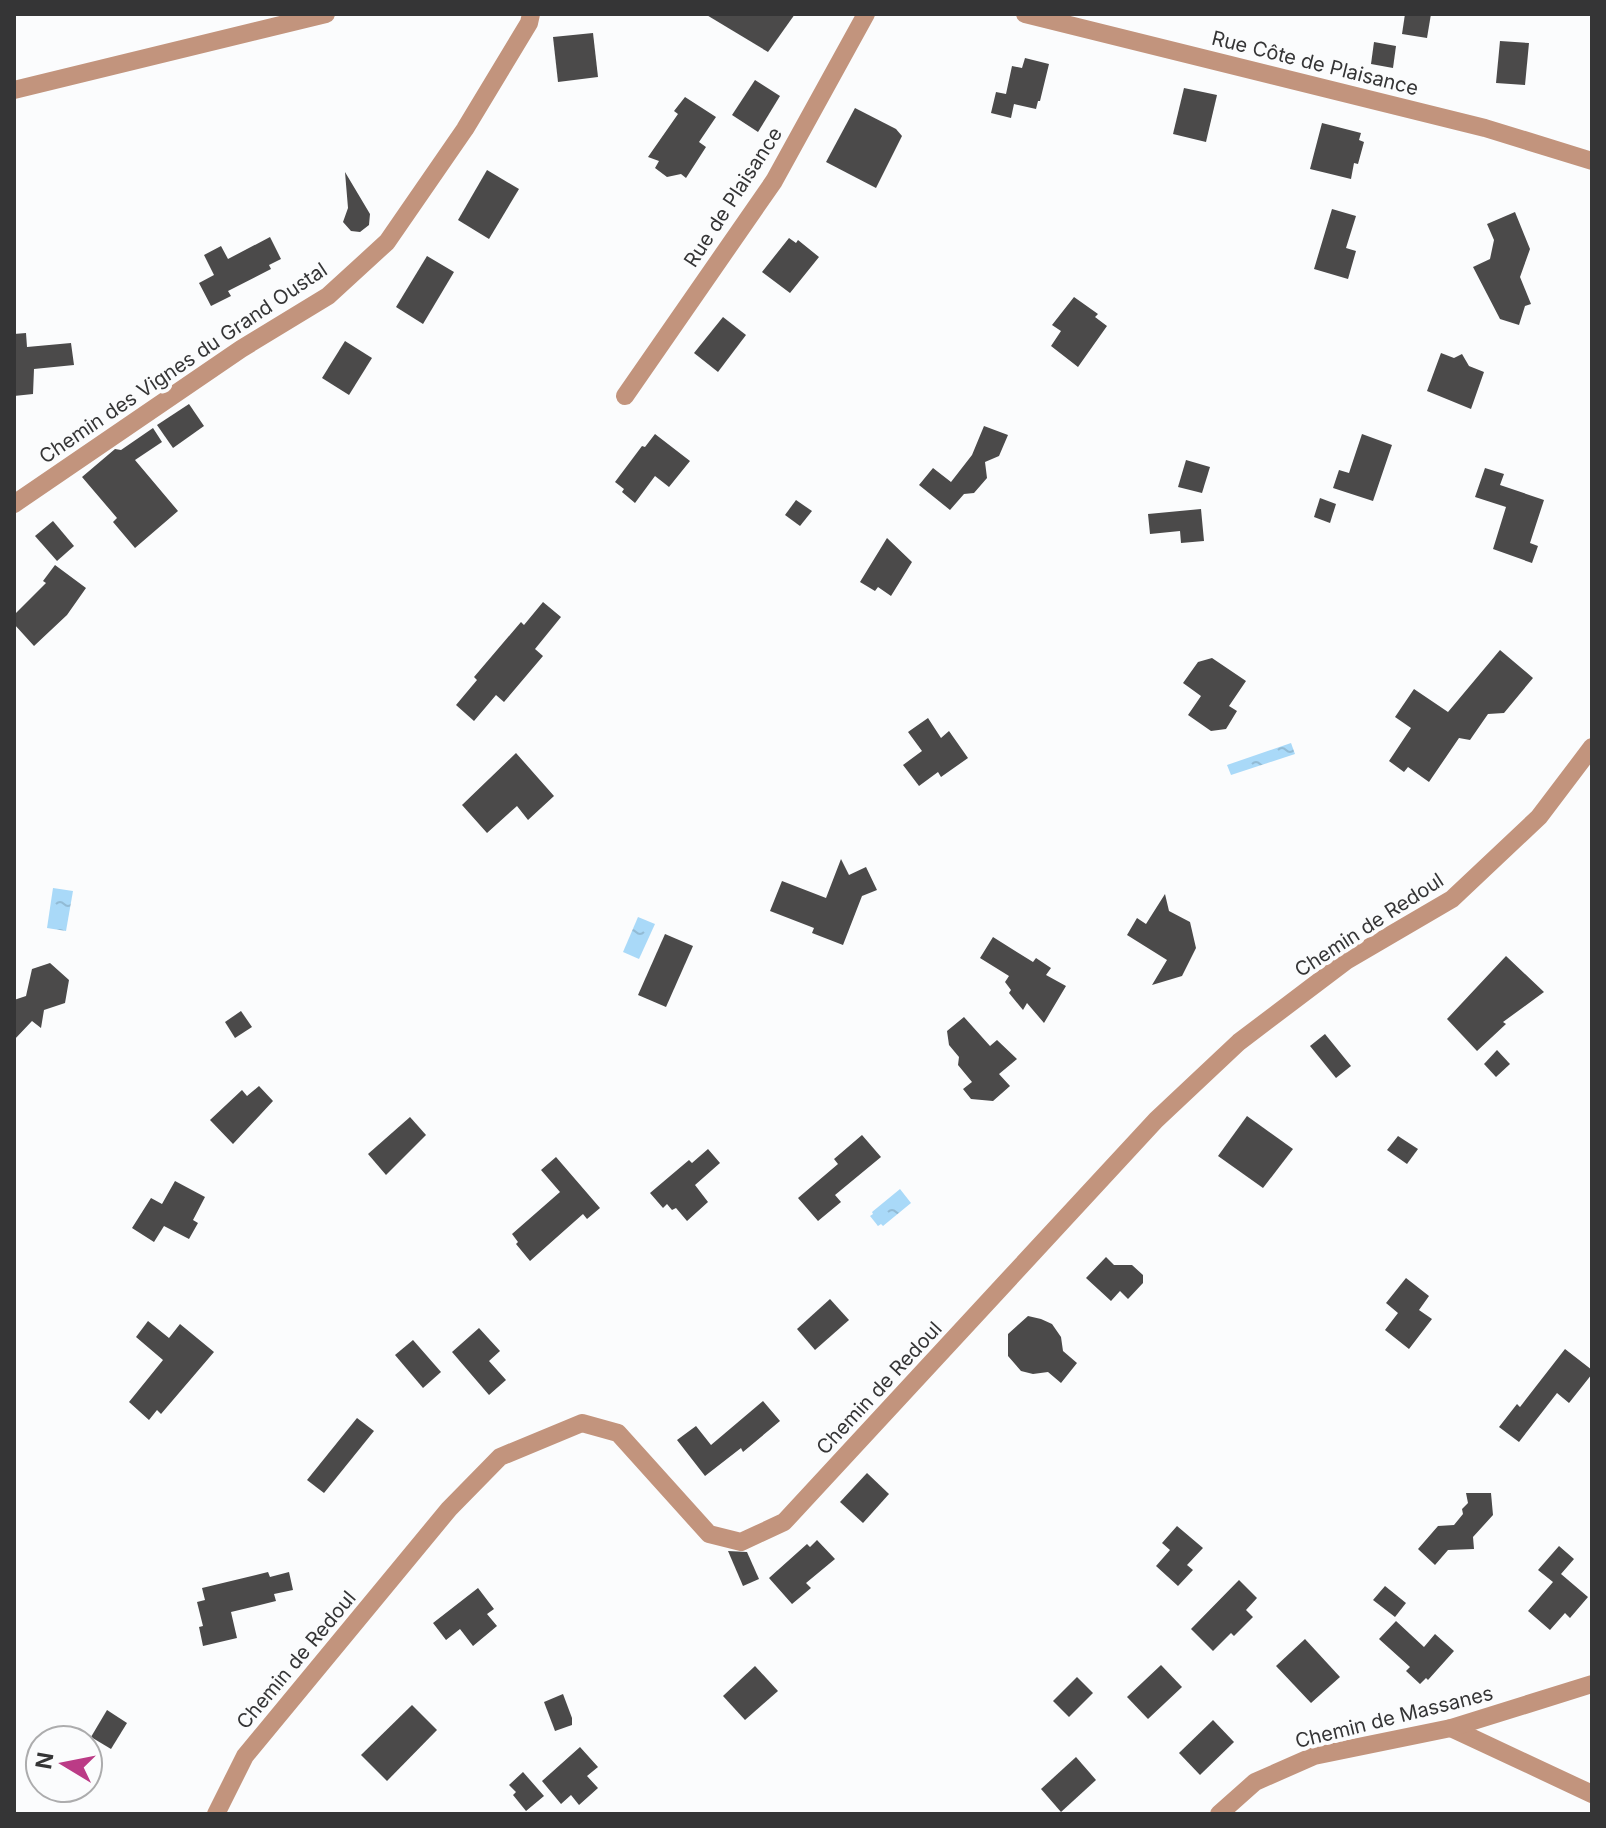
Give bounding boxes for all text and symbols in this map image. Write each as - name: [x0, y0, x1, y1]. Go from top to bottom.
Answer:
- street label: Rue Côte de Plaisance: [1209, 26, 1421, 100]
- street label: Rue de Plaisance: [679, 123, 787, 271]
- street label: Chemin des Vignes du Grand Oustal: [35, 257, 331, 469]
- street label: Chemin de Redoul: [1290, 868, 1448, 982]
- street label: Chemin de Redoul: [811, 1317, 947, 1459]
- street label: Chemin de Redoul: [231, 1586, 361, 1734]
- street label: Chemin de Massanes: [1293, 1681, 1495, 1753]
- north arrow: [24, 1724, 104, 1804]
- text: N: [30, 1750, 59, 1771]

